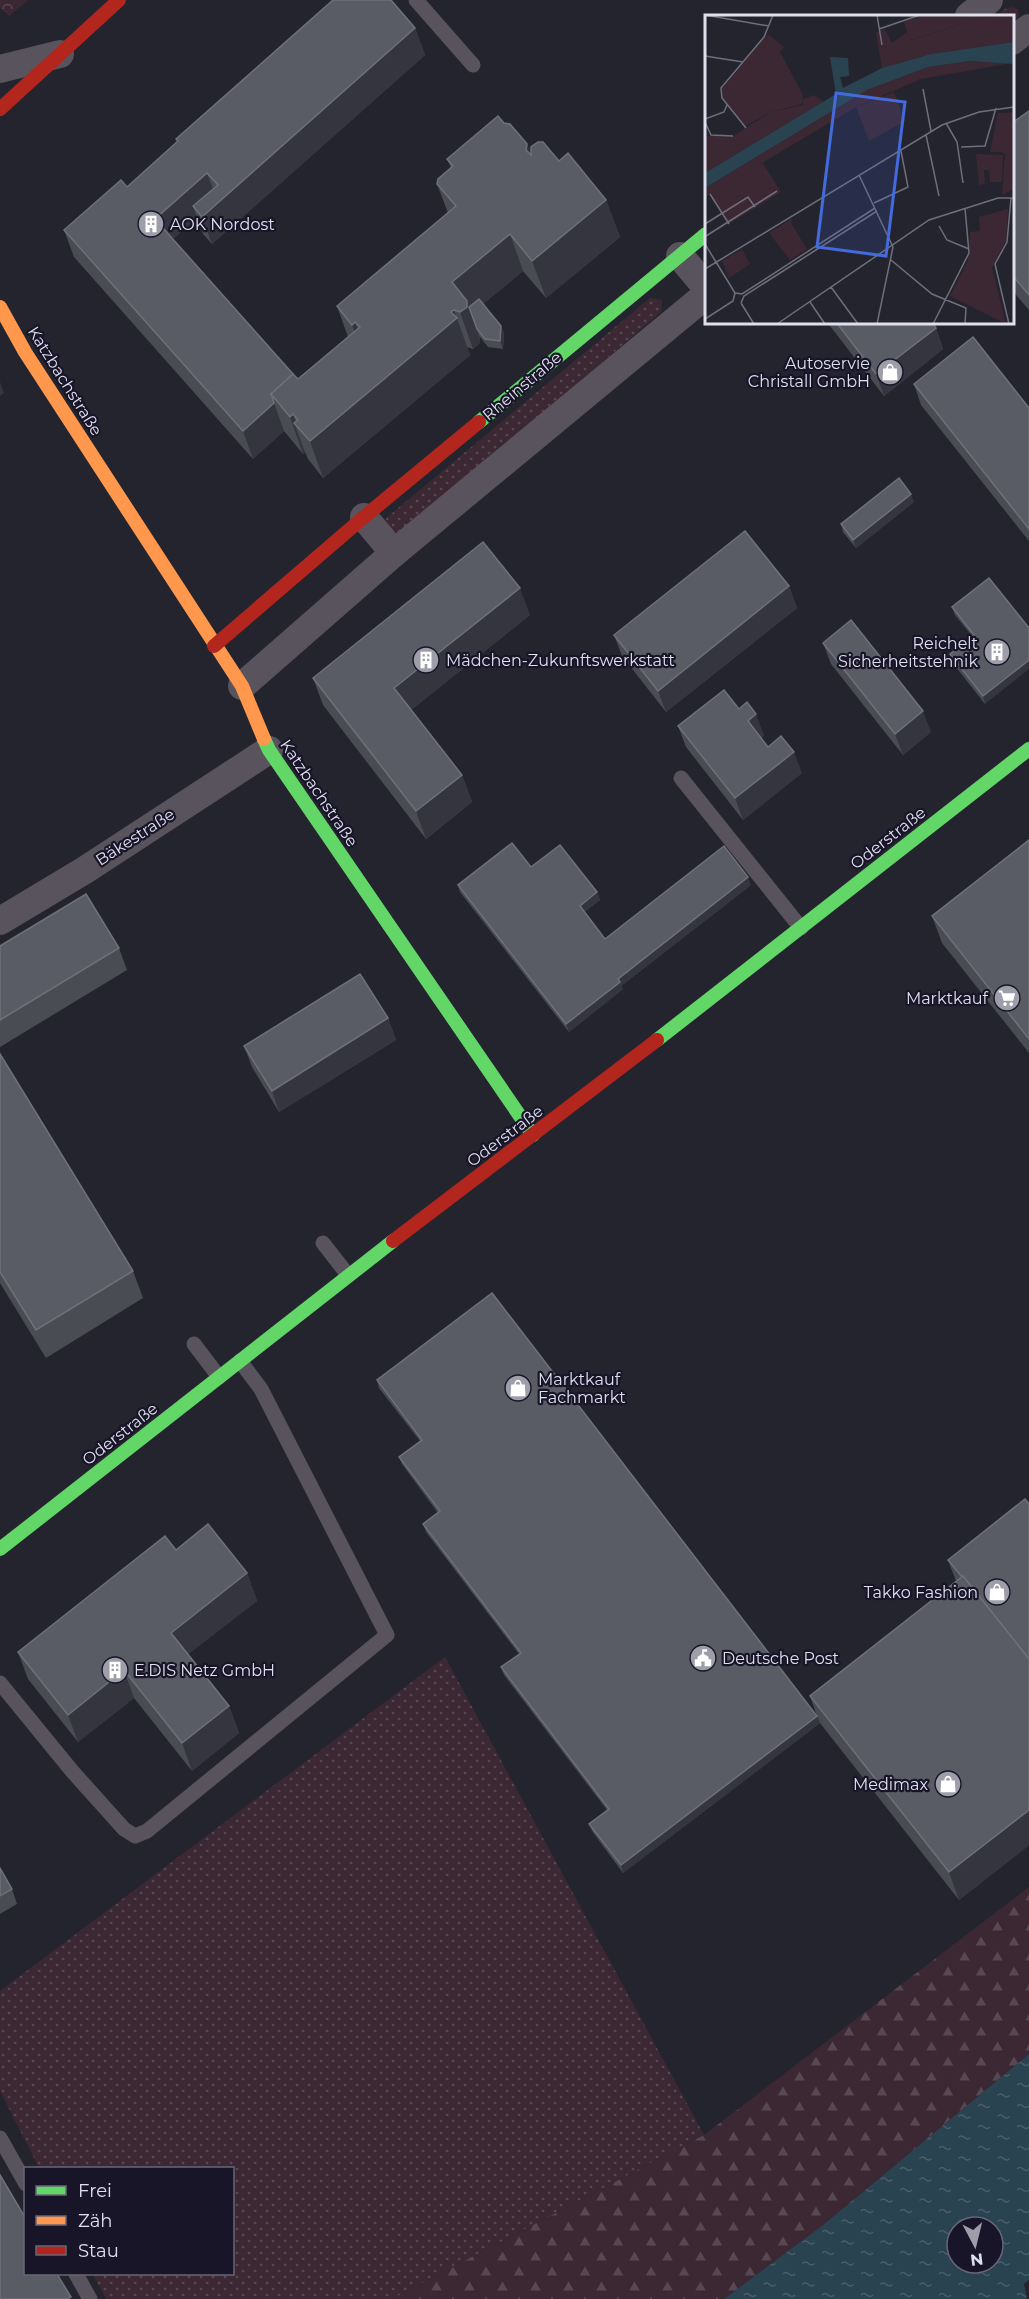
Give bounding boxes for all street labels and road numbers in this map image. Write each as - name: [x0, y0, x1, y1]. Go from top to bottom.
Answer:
- street label: Katzbachstraße: [24, 323, 106, 439]
- street label: Rheinstraße: [479, 348, 565, 424]
- street label: Katzbachstraße: [276, 736, 362, 850]
- street label: Oderstraße: [847, 803, 929, 873]
- street label: Bäkestraße: [92, 804, 178, 870]
- street label: Oderstraße: [463, 1101, 547, 1171]
- street label: Oderstraße: [79, 1399, 161, 1469]

